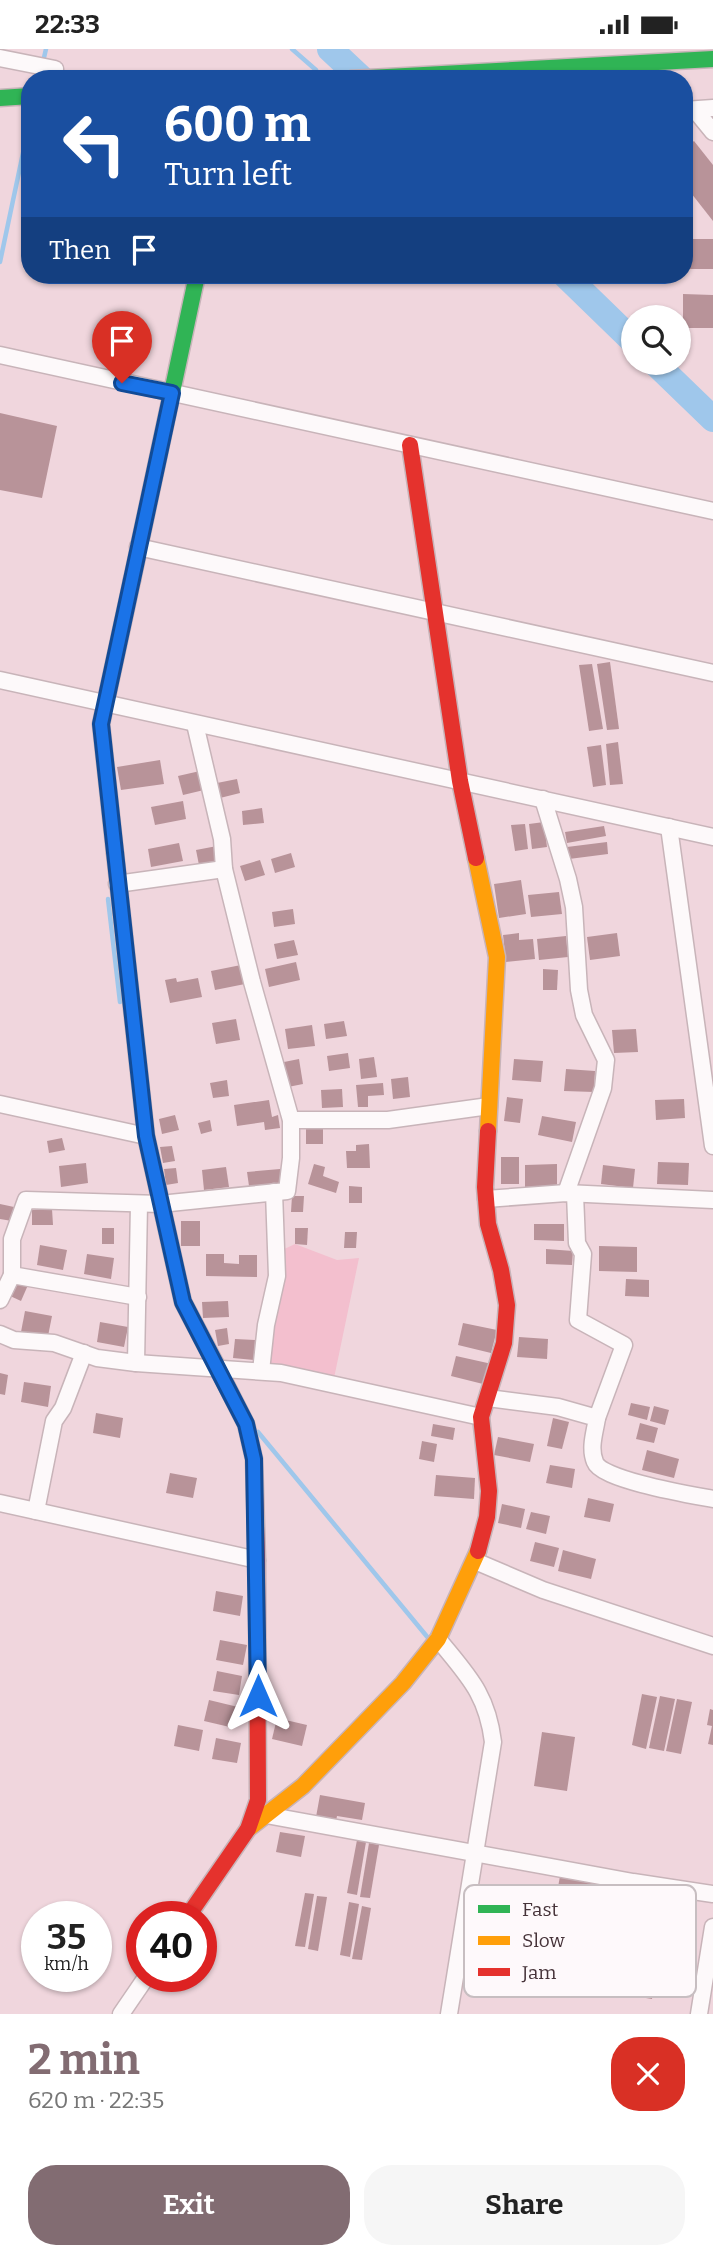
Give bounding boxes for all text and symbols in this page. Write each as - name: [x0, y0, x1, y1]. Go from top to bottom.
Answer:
- text: 22:33: [35, 9, 100, 40]
- text: 600 m: [164, 95, 311, 154]
- icon: left: [49, 98, 140, 189]
- text: Turn left: [164, 155, 292, 193]
- icon: arrive: [125, 231, 163, 269]
- text: Then: [49, 235, 111, 266]
- map controls: [621, 305, 691, 375]
- button: search: [621, 305, 691, 375]
- pin: [92, 311, 152, 383]
- icon: arrive: [103, 322, 141, 360]
- position arrow: [221, 1659, 295, 1733]
- legend: [464, 1885, 696, 1997]
- text: Fast: [522, 1898, 559, 1921]
- speed limit sign: 40: [126, 1901, 217, 1992]
- text: 35: [47, 1916, 86, 1958]
- text: Slow: [522, 1929, 565, 1952]
- text: km/h: [44, 1953, 89, 1975]
- text: Jam: [521, 1961, 556, 1984]
- text: 2 min: [28, 2035, 140, 2085]
- button: close: [611, 2037, 685, 2111]
- text: 620 m · 22:35: [28, 2086, 164, 2114]
- button: Exit: [28, 2165, 350, 2245]
- button: Share: [364, 2165, 685, 2245]

